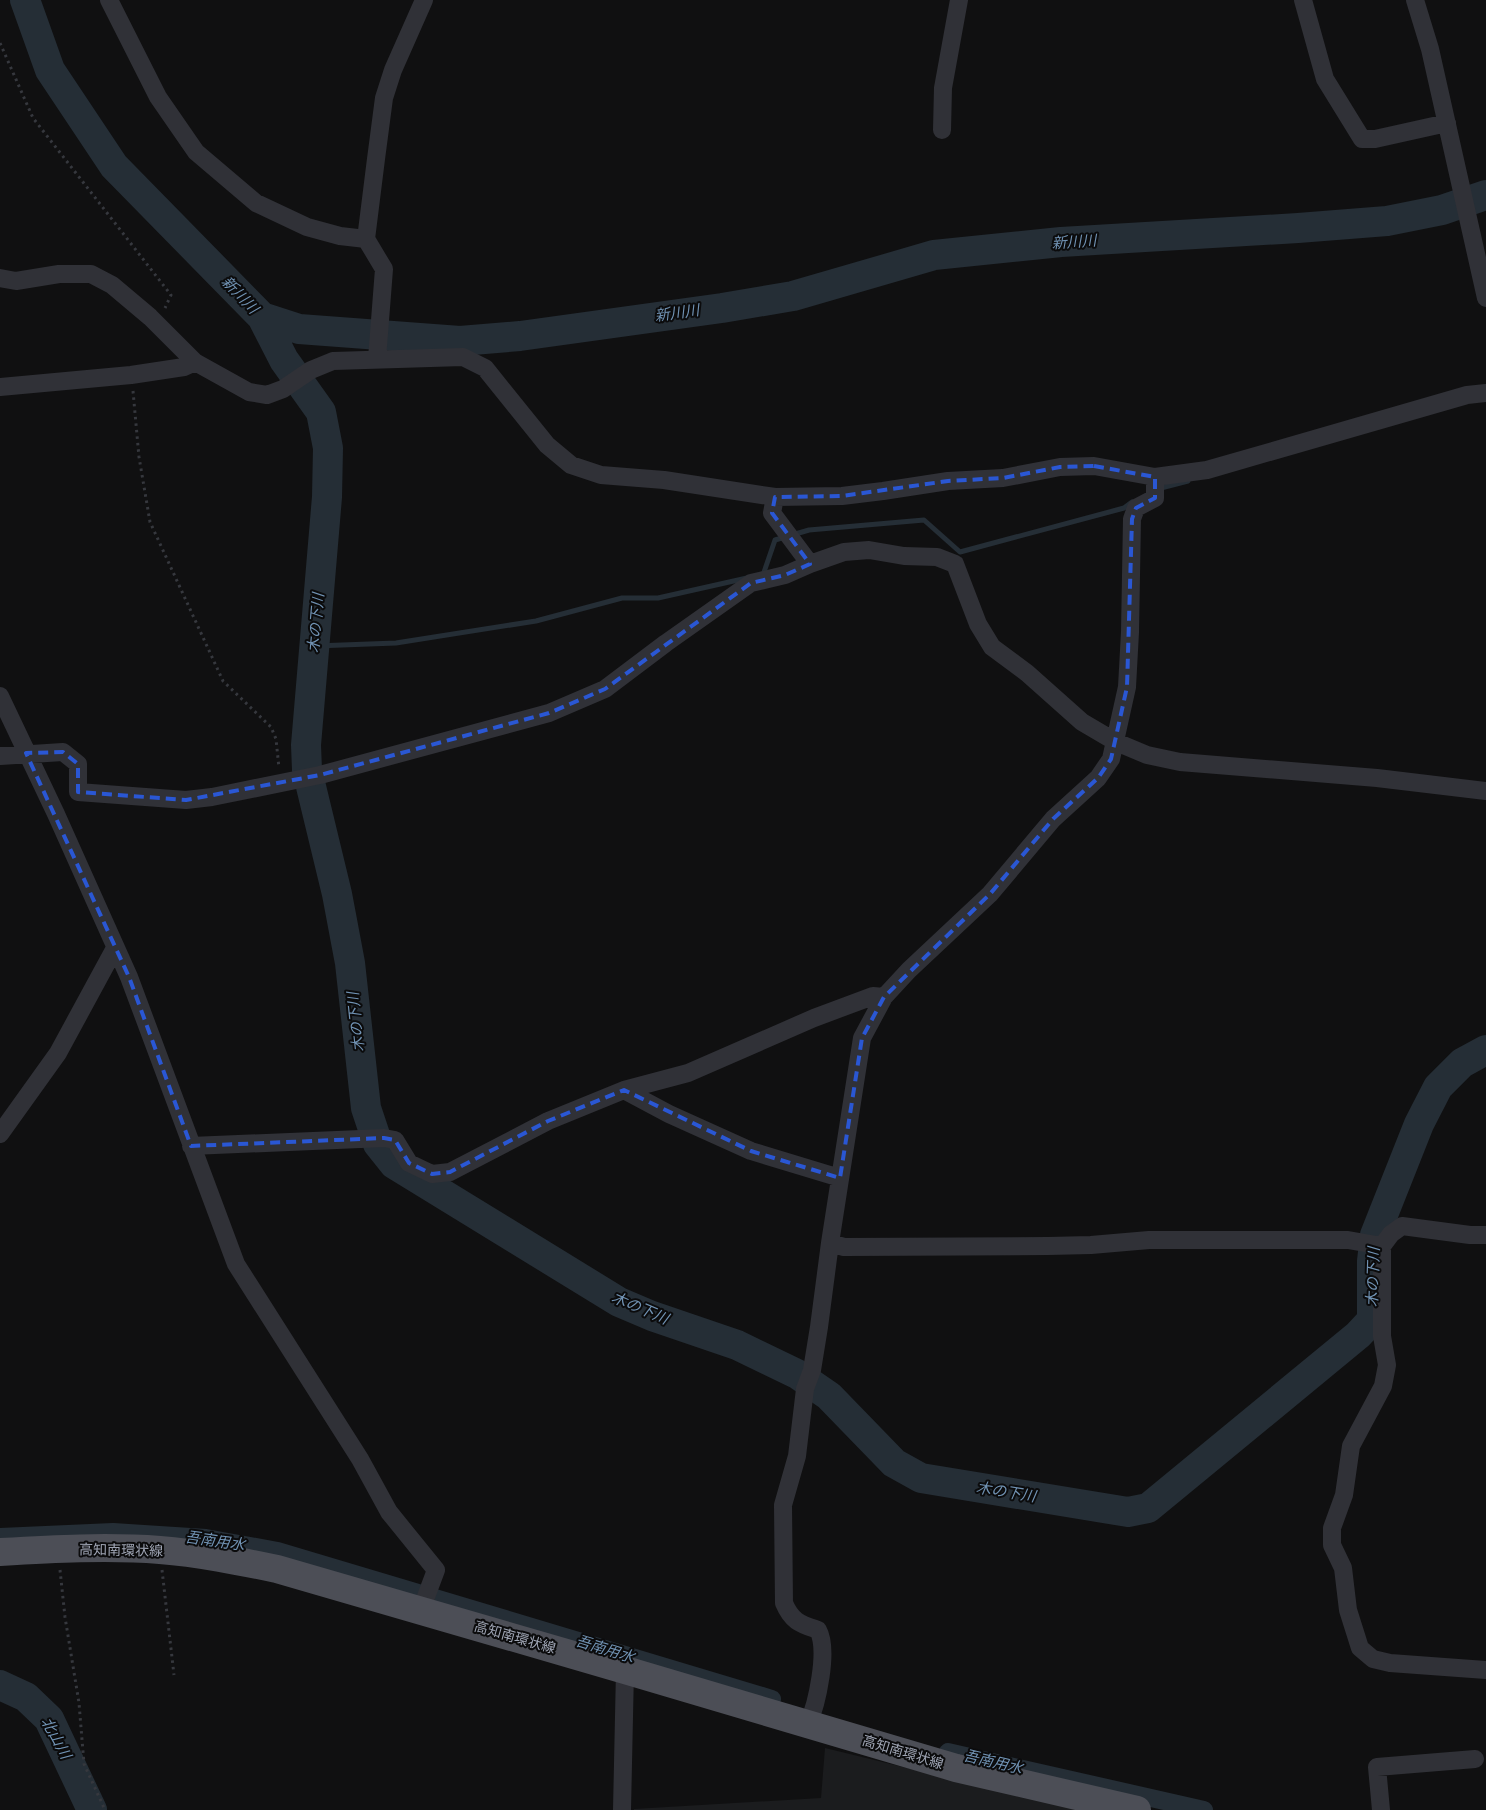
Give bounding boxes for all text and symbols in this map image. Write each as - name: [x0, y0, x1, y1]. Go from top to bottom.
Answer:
- water label: 新川川: [1051, 231, 1099, 253]
- water label: 新川川: [218, 273, 263, 319]
- water label: 新川川: [653, 301, 703, 325]
- water label: 木の下川: [304, 590, 328, 654]
- water label: 木の下川: [344, 989, 368, 1053]
- water label: 木の下川: [1363, 1245, 1383, 1307]
- water label: 木の下川: [609, 1288, 673, 1329]
- water label: 木の下川: [975, 1478, 1039, 1506]
- water label: 吾南用水: [184, 1528, 248, 1554]
- street label: 高知南環状線: [79, 1541, 163, 1560]
- street label: 高知南環状線: [472, 1618, 558, 1657]
- water label: 吾南用水: [574, 1632, 638, 1667]
- water label: 北山川: [37, 1714, 76, 1764]
- street label: 高知南環状線: [860, 1732, 946, 1773]
- water label: 吾南用水: [962, 1746, 1026, 1778]

